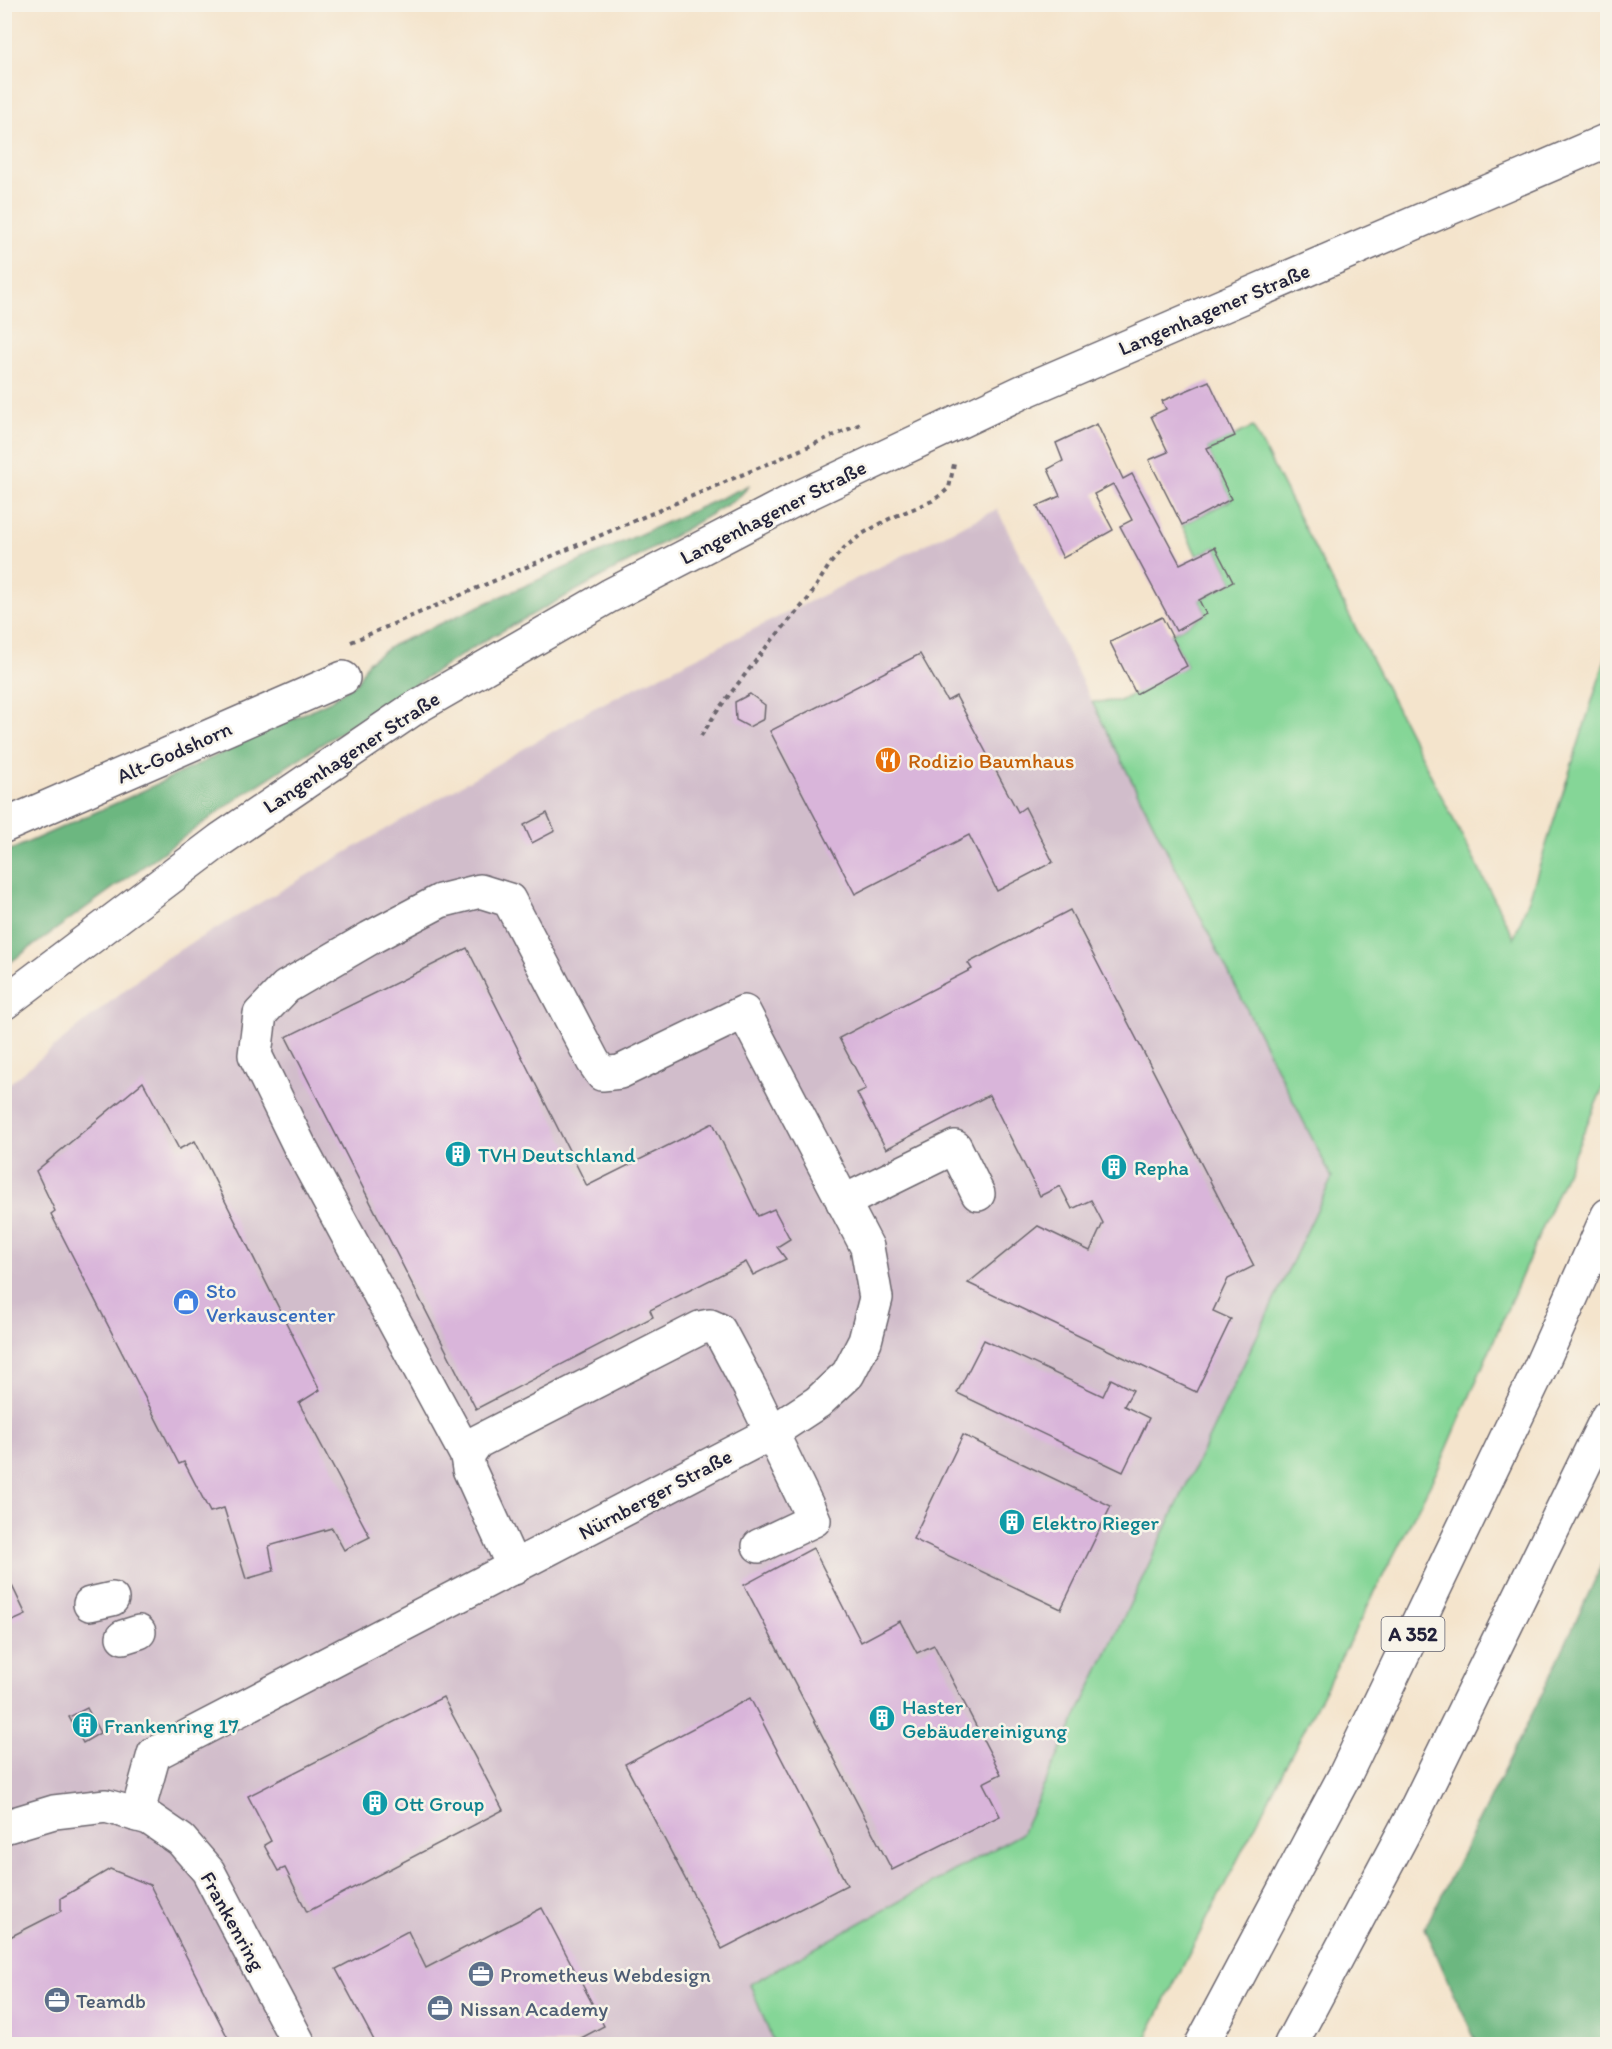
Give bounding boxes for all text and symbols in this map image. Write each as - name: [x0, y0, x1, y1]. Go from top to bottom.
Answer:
- street label: Langenhagener Straße: [1114, 257, 1314, 361]
- street label: Langenhagener Straße: [676, 454, 870, 570]
- street label: Langenhagener Straße: [258, 686, 444, 818]
- street label: Alt-Godshorn: [113, 715, 236, 788]
- restaurant icon: Rodizio Baumhaus: [873, 745, 903, 775]
- place label: Rodizio Baumhaus: [908, 748, 1074, 773]
- building icon: TVH Deutschland: [443, 1139, 473, 1169]
- place label: TVH Deutschland: [478, 1142, 636, 1167]
- building icon: Repha: [1099, 1152, 1129, 1182]
- place label: Repha: [1134, 1155, 1189, 1180]
- place label: Sto Verkauscenter: [206, 1278, 336, 1327]
- shop icon: Sto Verkauscenter: [171, 1287, 201, 1317]
- street label: Nürnberger Straße: [574, 1443, 736, 1545]
- building icon: Elektro Rieger: [997, 1507, 1027, 1537]
- place label: Elektro Rieger: [1032, 1510, 1160, 1535]
- road number: A 352: [1382, 1617, 1444, 1651]
- place label: Haster Gebäudereinigung: [902, 1694, 1067, 1743]
- building icon: Haster Gebäudereinigung: [867, 1703, 897, 1733]
- building icon: Frankenring 17: [70, 1710, 100, 1740]
- place label: Frankenring 17: [104, 1713, 239, 1738]
- building icon: Ott Group: [360, 1788, 390, 1818]
- place label: Ott Group: [394, 1791, 484, 1816]
- street label: Frankenring: [195, 1867, 271, 1975]
- office icon: Prometheus Webdesign: [466, 1959, 496, 1989]
- place label: Prometheus Webdesign: [500, 1962, 711, 1987]
- office icon: Teamdb: [42, 1985, 72, 2015]
- place label: Teamdb: [76, 1988, 146, 2013]
- office icon: Nissan Academy: [425, 1993, 455, 2023]
- place label: Nissan Academy: [460, 1996, 608, 2021]

